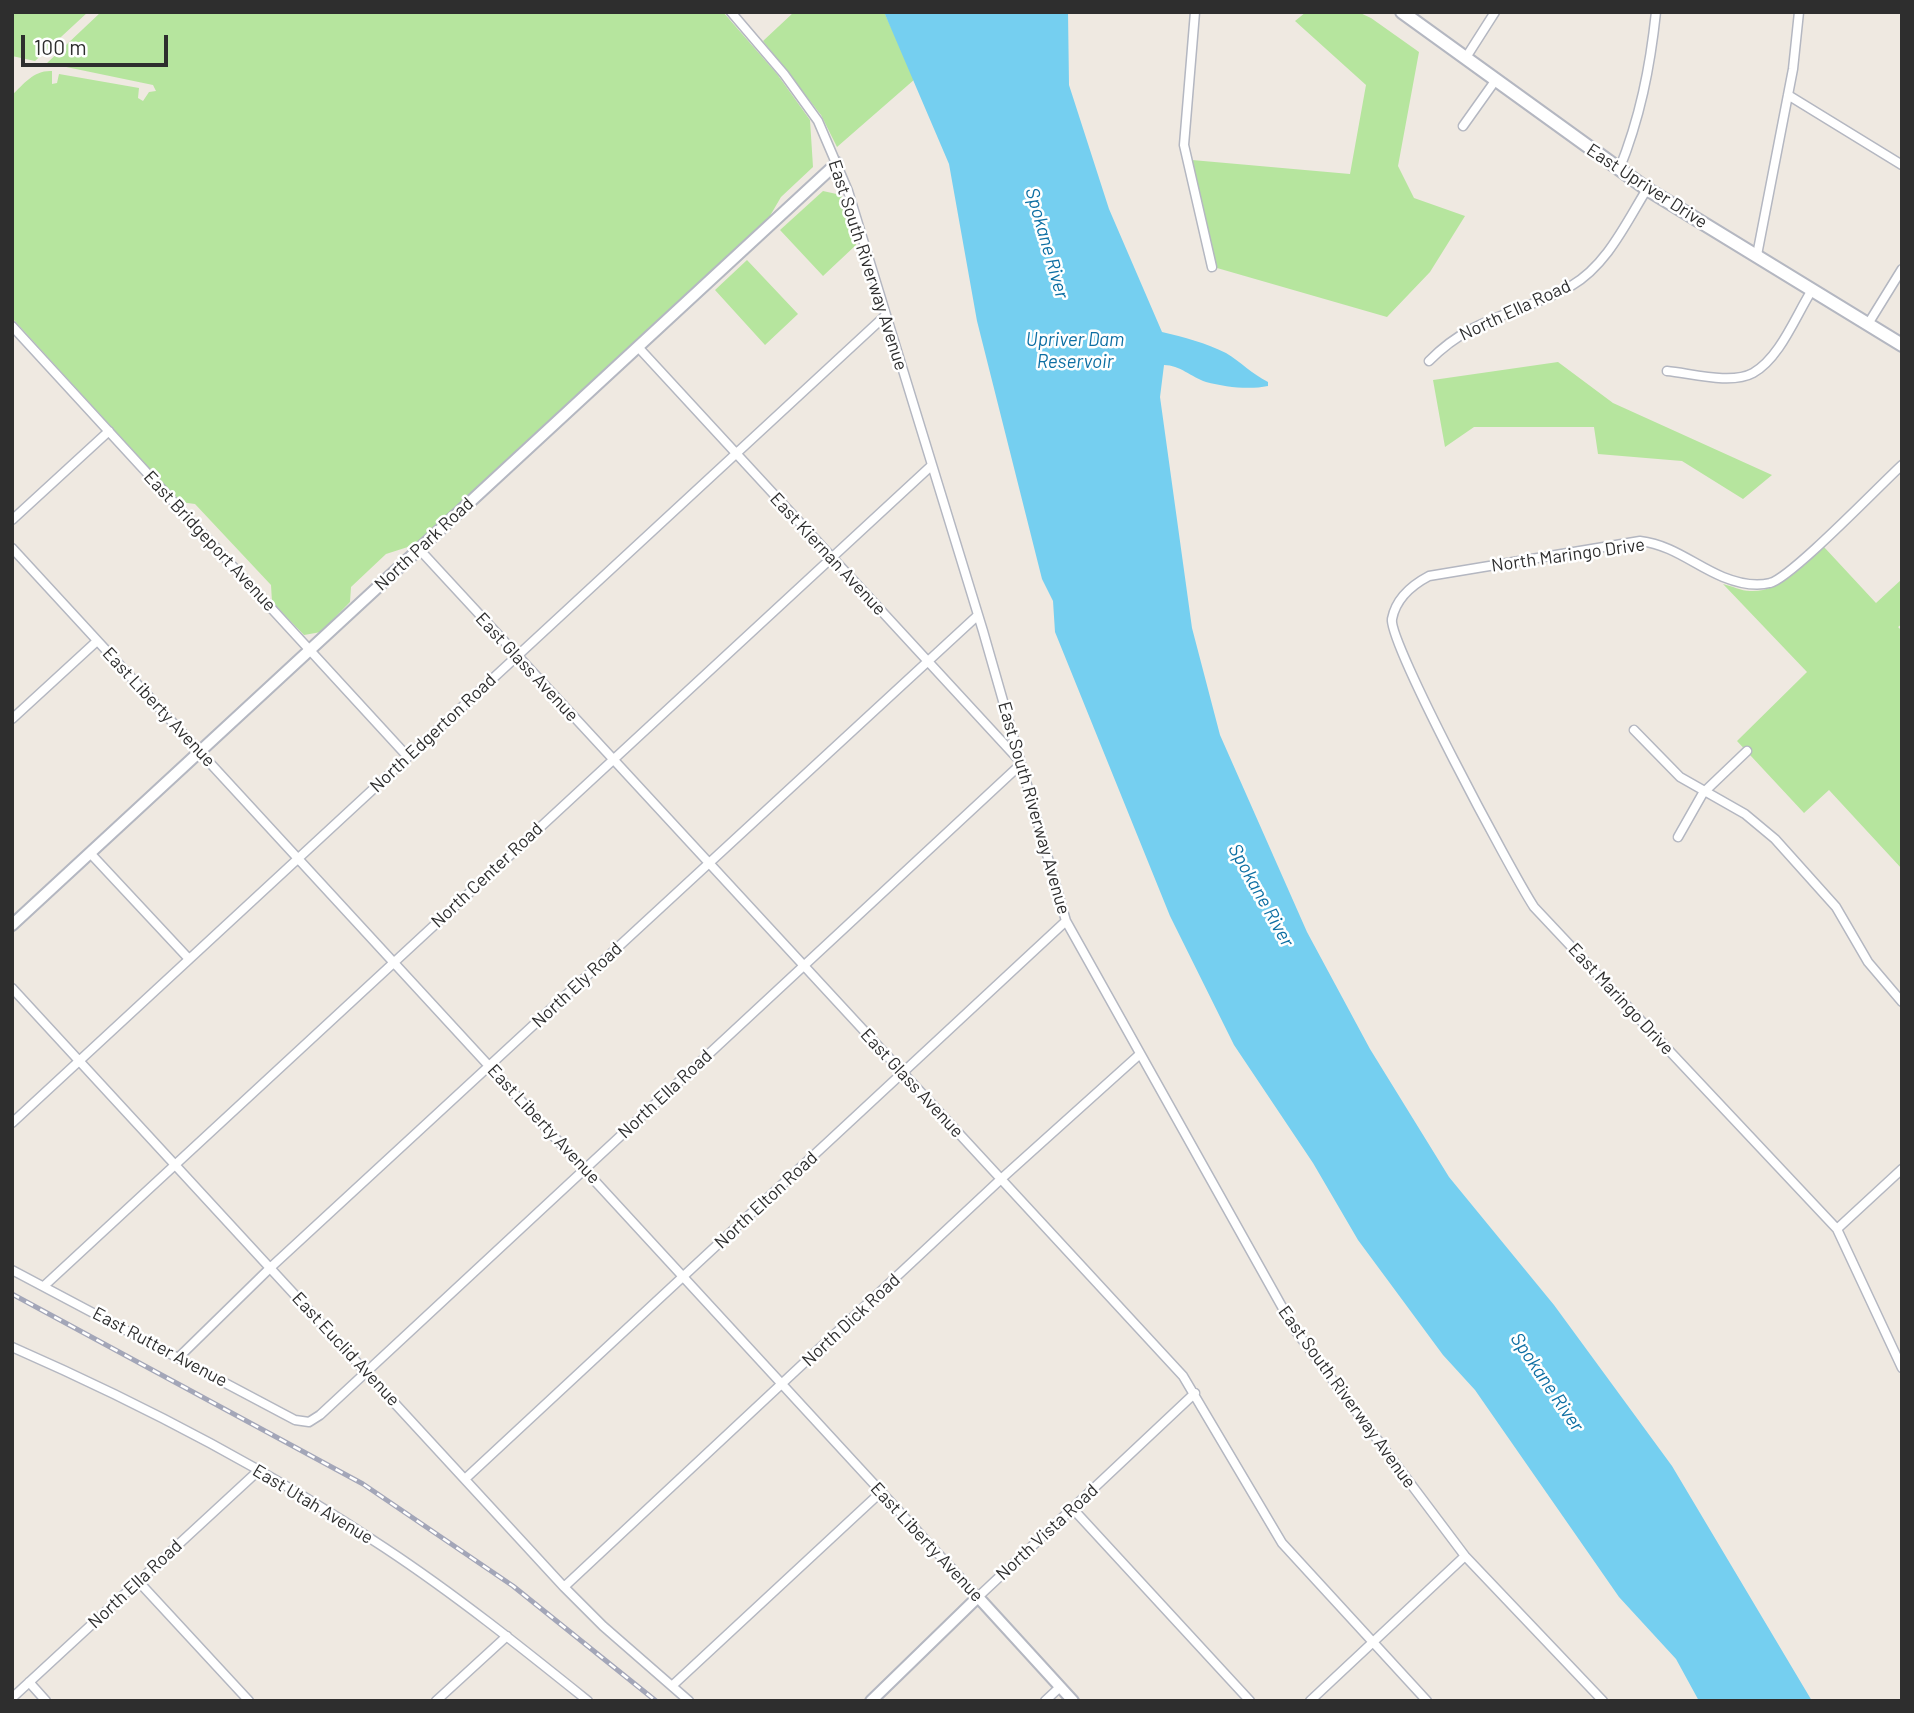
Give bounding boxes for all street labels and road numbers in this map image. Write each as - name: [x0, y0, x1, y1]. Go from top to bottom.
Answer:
- street label: East Upriver Drive: [1583, 139, 1711, 233]
- street label: East South Riverway Avenue: [824, 157, 912, 373]
- street label: North Ella Road: [1456, 275, 1574, 345]
- street label: East Bridgeport Avenue: [139, 466, 281, 616]
- street label: East Kiernan Avenue: [766, 488, 890, 620]
- street label: North Park Road: [370, 493, 478, 595]
- street label: North Maringo Drive: [1490, 534, 1646, 576]
- street label: East Glass Avenue: [471, 608, 583, 726]
- street label: East Liberty Avenue: [98, 643, 220, 771]
- street label: North Edgerton Road: [365, 669, 501, 797]
- street label: East South Riverway Avenue: [993, 699, 1075, 917]
- street label: North Center Road: [427, 818, 547, 932]
- street label: North Ely Road: [527, 938, 627, 1032]
- street label: East Maringo Drive: [1564, 939, 1678, 1059]
- street label: East Glass Avenue: [856, 1024, 968, 1142]
- street label: North Ella Road: [614, 1045, 716, 1143]
- street label: East Liberty Avenue: [483, 1060, 605, 1188]
- street label: North Elton Road: [710, 1147, 822, 1253]
- street label: North Dick Road: [798, 1269, 904, 1371]
- street label: East Euclid Avenue: [288, 1287, 404, 1411]
- street label: East Rutter Avenue: [89, 1302, 231, 1392]
- street label: East South Riverway Avenue: [1274, 1302, 1420, 1492]
- street label: East Utah Avenue: [249, 1460, 377, 1548]
- street label: East Liberty Avenue: [866, 1478, 988, 1606]
- street label: North Vista Road: [992, 1479, 1102, 1585]
- street label: North Ella Road: [84, 1535, 186, 1633]

